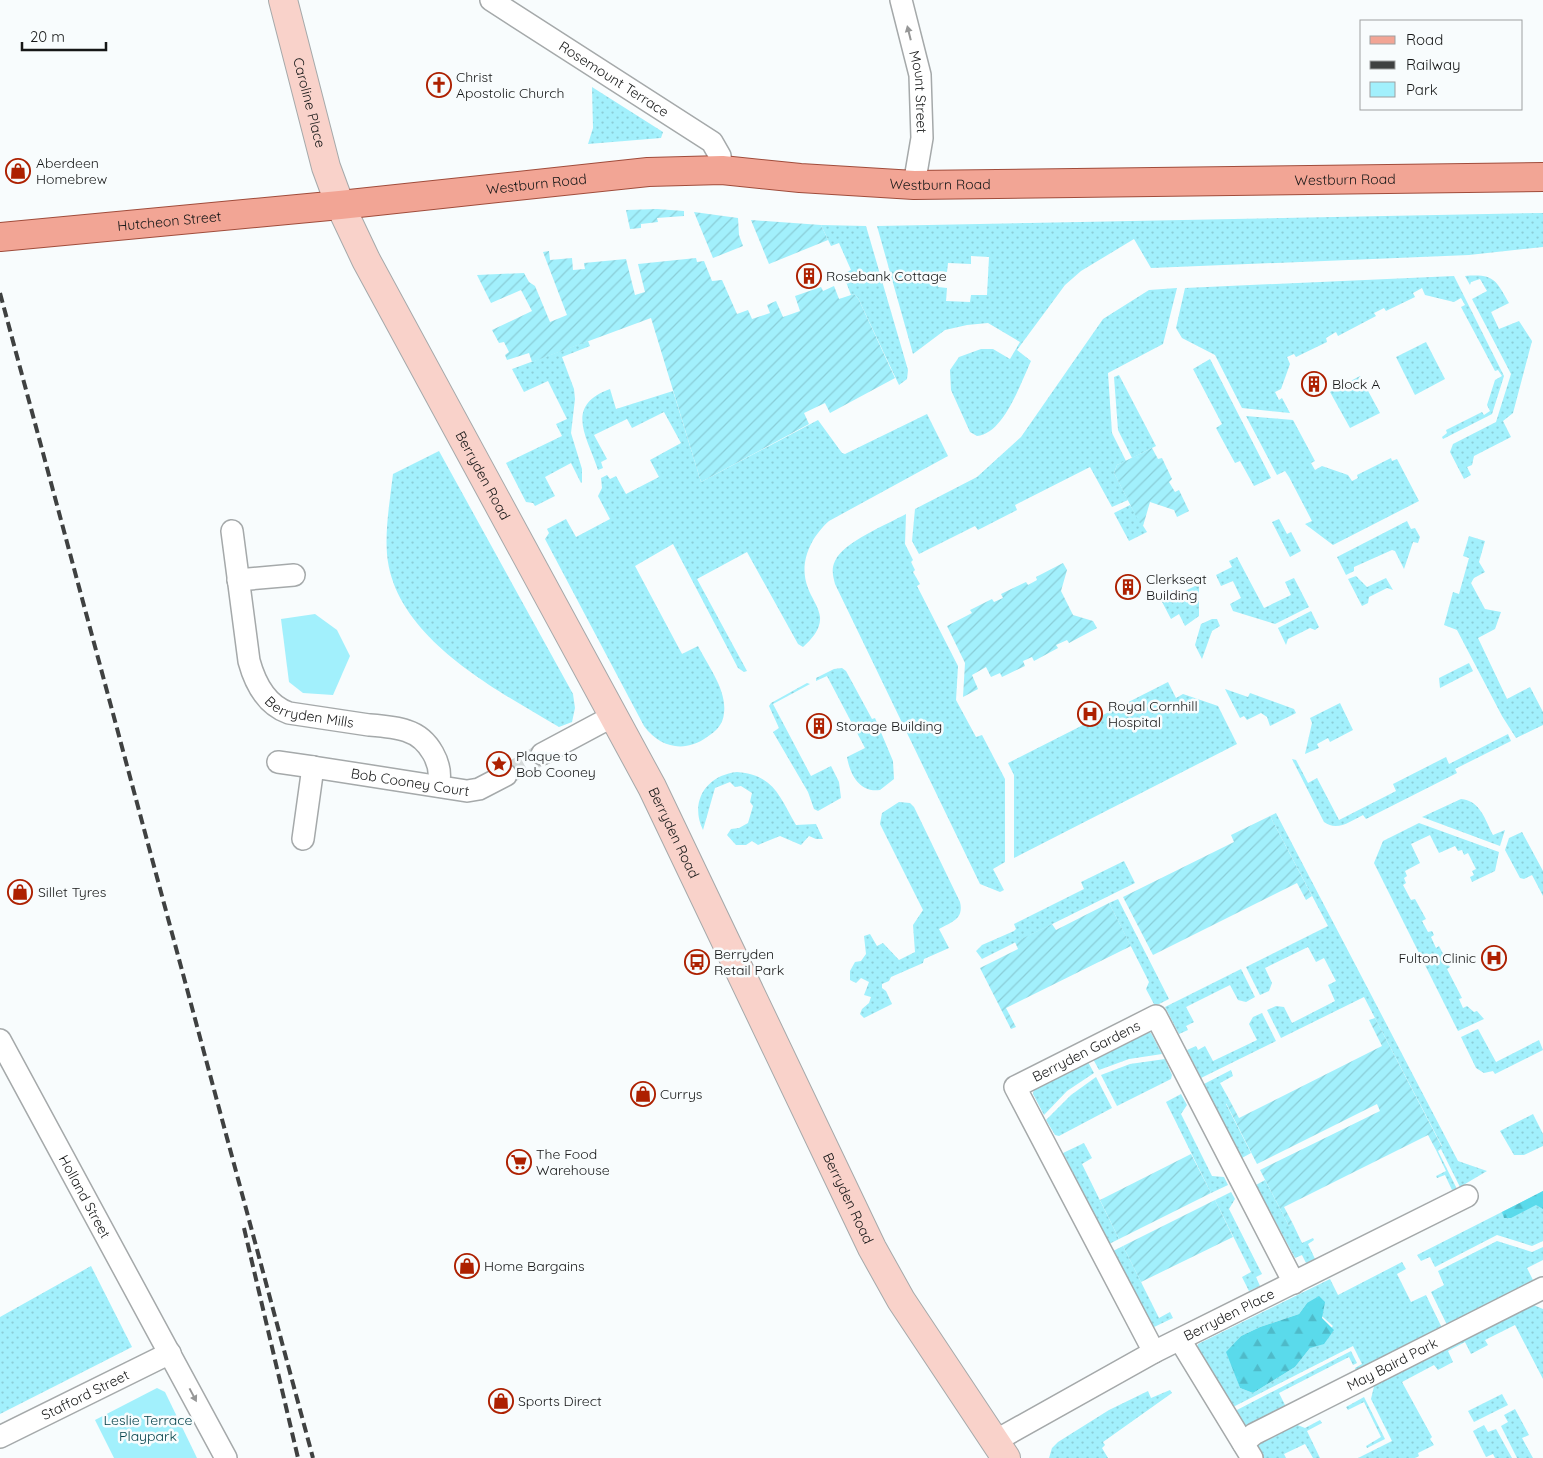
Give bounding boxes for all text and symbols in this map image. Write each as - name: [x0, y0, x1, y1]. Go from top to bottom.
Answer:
- scale bar: [22, 20, 106, 52]
- legend: [1360, 20, 1523, 110]
- one-way arrow: [905, 25, 913, 40]
- text: 20 m: [30, 27, 65, 46]
- text: Road: [1406, 30, 1443, 49]
- street label: Rosemount Terrace: [555, 37, 672, 121]
- street label: Mount Street: [905, 49, 931, 134]
- text: Railway: [1406, 55, 1461, 74]
- street label: Caroline Place: [289, 56, 330, 150]
- place label: Christ Apostolic Church: [456, 68, 564, 102]
- church icon: Christ Apostolic Church: [426, 72, 452, 98]
- text: Park: [1406, 80, 1438, 99]
- place label: Aberdeen Homebrew: [36, 154, 108, 188]
- shop icon: Aberdeen Homebrew: [5, 158, 31, 184]
- street label: Westburn Road: [485, 170, 588, 198]
- street label: Westburn Road: [1294, 170, 1396, 189]
- street label: Westburn Road: [889, 175, 991, 194]
- street label: Hutcheon Street: [116, 207, 222, 235]
- building icon: Rosebank Cottage: [796, 263, 822, 289]
- place label: Rosebank Cottage: [826, 267, 947, 285]
- building icon: Block A: [1301, 371, 1327, 397]
- place label: Block A: [1332, 375, 1380, 393]
- street label: Berryden Road: [451, 428, 514, 523]
- place label: Clerkseat Building: [1146, 570, 1207, 604]
- building icon: Clerkseat Building: [1115, 574, 1141, 600]
- street label: Berryden Mills: [261, 692, 355, 732]
- place label: Royal Cornhill Hospital: [1108, 697, 1198, 731]
- hospital icon: Royal Cornhill Hospital: [1077, 701, 1103, 727]
- building icon: Storage Building: [806, 713, 832, 739]
- place label: Storage Building: [836, 717, 942, 735]
- place label: Plaque to Bob Cooney: [516, 747, 596, 781]
- place icon: Plaque to Bob Cooney: [486, 751, 512, 777]
- street label: Bob Cooney Court: [350, 764, 471, 800]
- street label: Berryden Road: [644, 784, 703, 881]
- shop icon: Sillet Tyres: [7, 879, 33, 905]
- place label: Sillet Tyres: [38, 883, 106, 901]
- place label: Berryden Retail Park: [714, 945, 784, 979]
- hospital icon: Fulton Clinic: [1481, 945, 1507, 971]
- bus stop icon: Berryden Retail Park: [684, 949, 710, 975]
- place label: Fulton Clinic: [1398, 949, 1476, 967]
- street label: Berryden Gardens: [1029, 1016, 1143, 1086]
- shop icon: Currys: [630, 1081, 656, 1107]
- place label: Currys: [660, 1085, 702, 1103]
- place label: The Food Warehouse: [536, 1145, 610, 1179]
- supermarket icon: The Food Warehouse: [506, 1149, 532, 1175]
- street label: Berryden Road: [819, 1150, 878, 1247]
- street label: Holland Street: [55, 1152, 115, 1242]
- shop icon: Home Bargains: [454, 1253, 480, 1279]
- place label: Home Bargains: [484, 1257, 585, 1275]
- street label: Berryden Place: [1181, 1284, 1278, 1345]
- street label: May Baird Park: [1344, 1334, 1441, 1395]
- street label: Stafford Street: [38, 1366, 132, 1424]
- one-way arrow: [189, 1388, 197, 1403]
- shop icon: Sports Direct: [488, 1388, 514, 1414]
- place label: Sports Direct: [518, 1392, 602, 1410]
- park label: Leslie Terrace Playpark: [104, 1411, 192, 1445]

